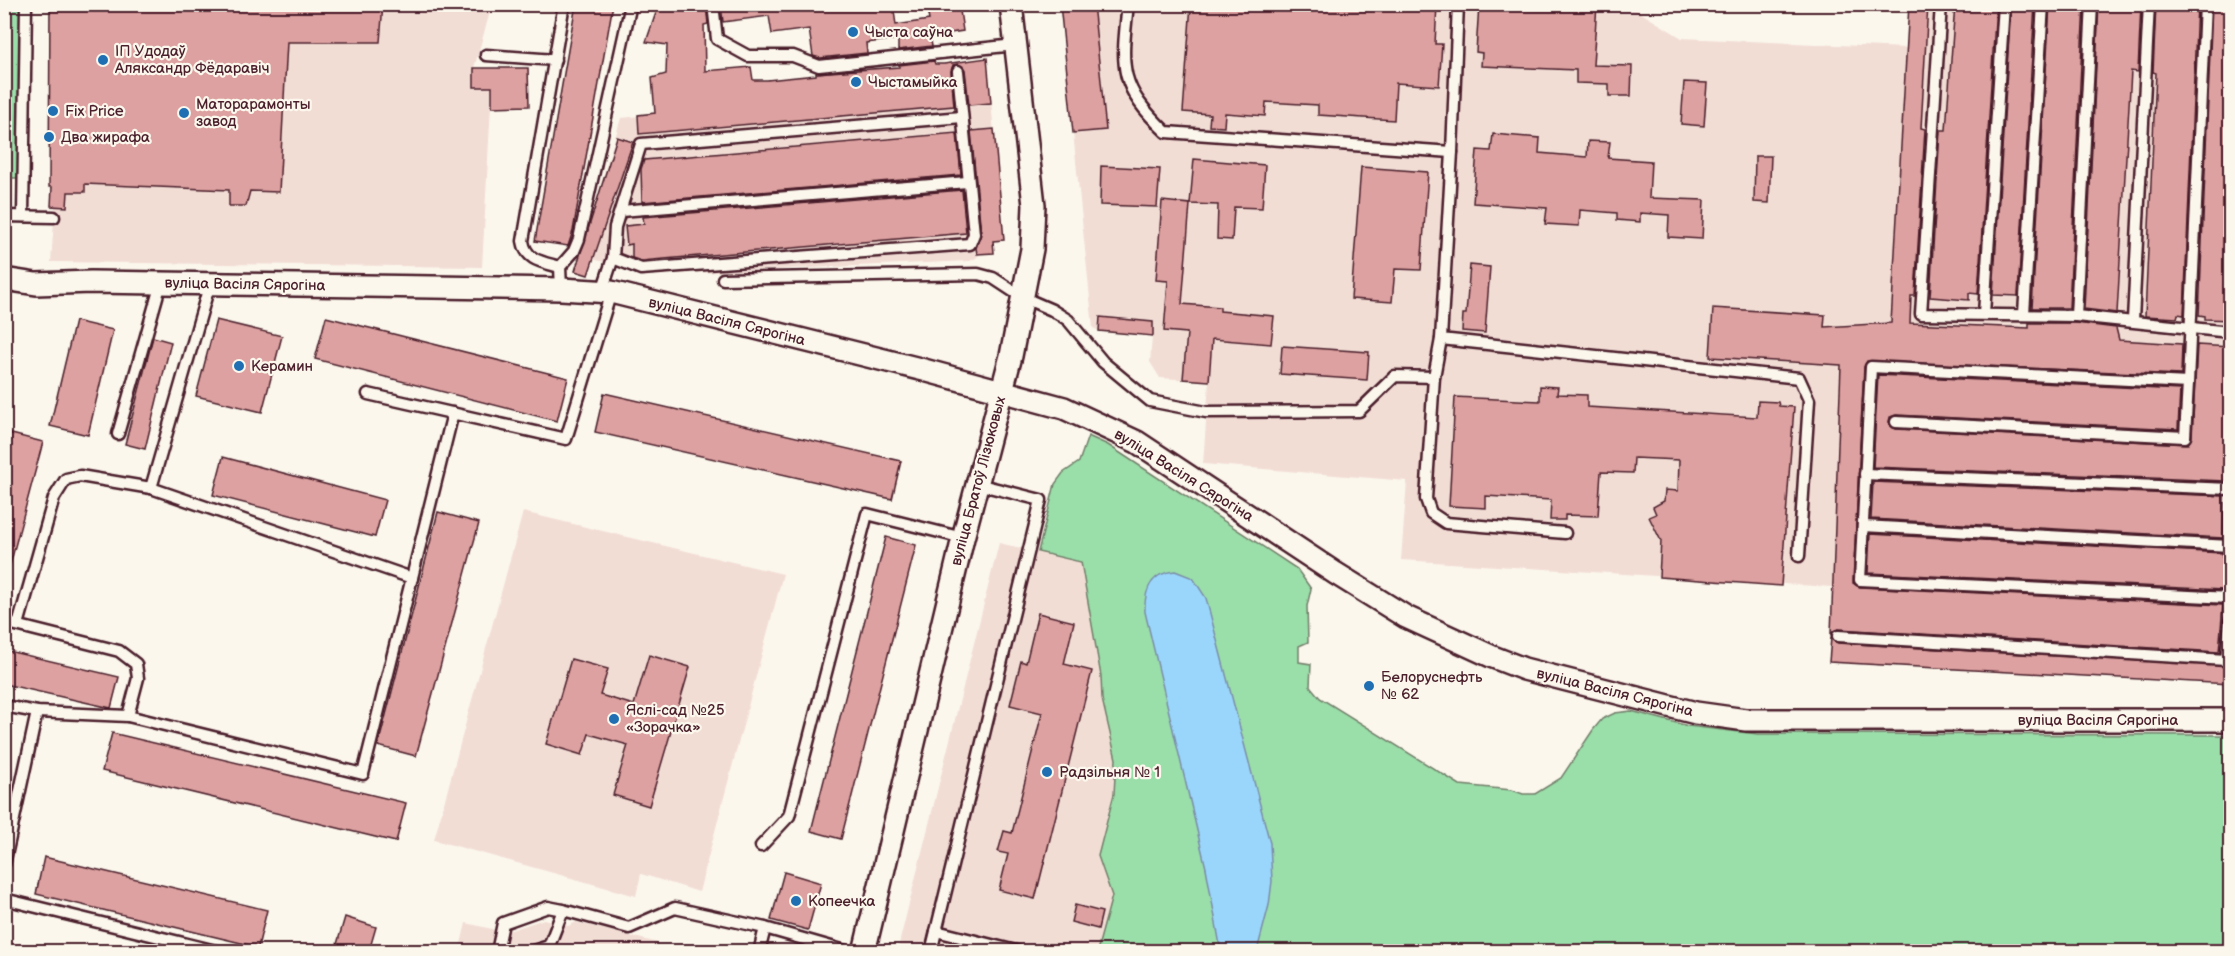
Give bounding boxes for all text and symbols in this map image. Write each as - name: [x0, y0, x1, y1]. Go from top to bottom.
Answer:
- place label: Чыста саўна: [865, 23, 953, 42]
- marker: Чыста саўна: [846, 25, 860, 39]
- place label: ІП Удодаў Аляксандр Фёдаравіч: [114, 42, 269, 78]
- marker: ІП Удодаў Аляксандр Фёдаравіч: [96, 53, 110, 67]
- place label: Чыстамыйка: [868, 73, 958, 92]
- marker: Чыстамыйка: [849, 75, 863, 89]
- place label: Маторарамонты завод: [196, 95, 311, 131]
- place label: Fix Price: [65, 102, 124, 121]
- marker: Fix Price: [46, 104, 60, 118]
- marker: Маторарамонты завод: [177, 106, 191, 120]
- place label: Два жирафа: [61, 128, 150, 147]
- marker: Два жирафа: [42, 130, 56, 144]
- street label: вуліца Васіля Сярогіна: [164, 274, 326, 295]
- street label: вуліца Васіля Сярогіна: [647, 293, 807, 350]
- place label: Керамин: [251, 357, 313, 376]
- marker: Керамин: [232, 359, 246, 373]
- street label: вуліца Братоў Лізюковых: [947, 394, 1010, 568]
- street label: вуліца Васіля Сярогіна: [1111, 425, 1257, 526]
- street label: вуліца Васіля Сярогіна: [1535, 664, 1695, 721]
- place label: Белоруснефть № 62: [1381, 668, 1483, 704]
- marker: Белоруснефть № 62: [1362, 679, 1376, 693]
- place label: Яслі-сад №25 «Зорачка»: [626, 701, 725, 737]
- street label: вуліца Васіля Сярогіна: [2018, 711, 2179, 730]
- marker: Яслі-сад №25 «Зорачка»: [607, 712, 621, 726]
- place label: Радзільня № 1: [1059, 763, 1160, 782]
- marker: Радзільня № 1: [1040, 765, 1054, 779]
- place label: Копеечка: [808, 892, 875, 911]
- marker: Копеечка: [789, 894, 803, 908]

